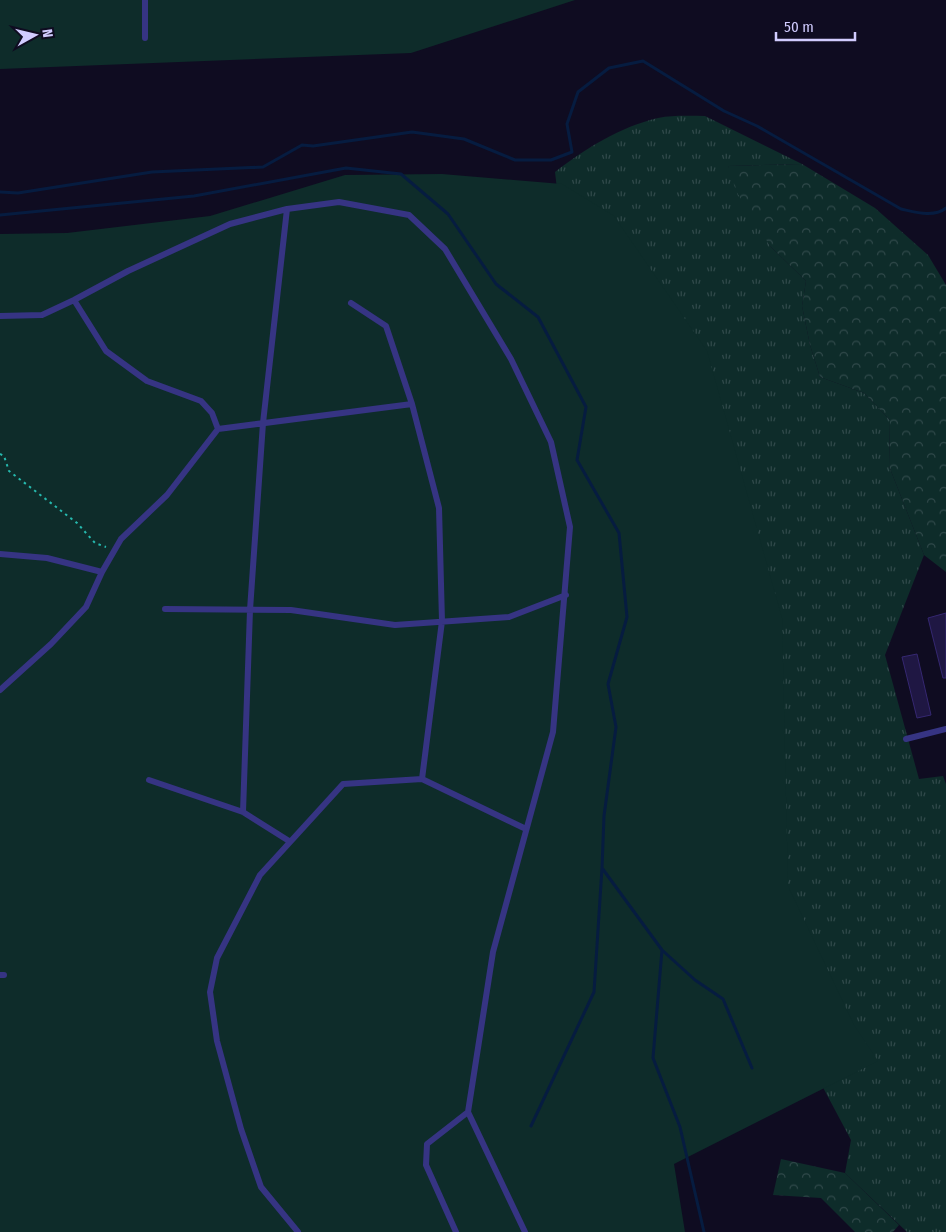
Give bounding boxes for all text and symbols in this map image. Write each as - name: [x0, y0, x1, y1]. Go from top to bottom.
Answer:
- north arrow: [10, 10, 60, 60]
- scale bar: [776, 10, 855, 42]
- text: 50 m: [784, 18, 814, 36]
- text: N: [38, 28, 56, 39]

